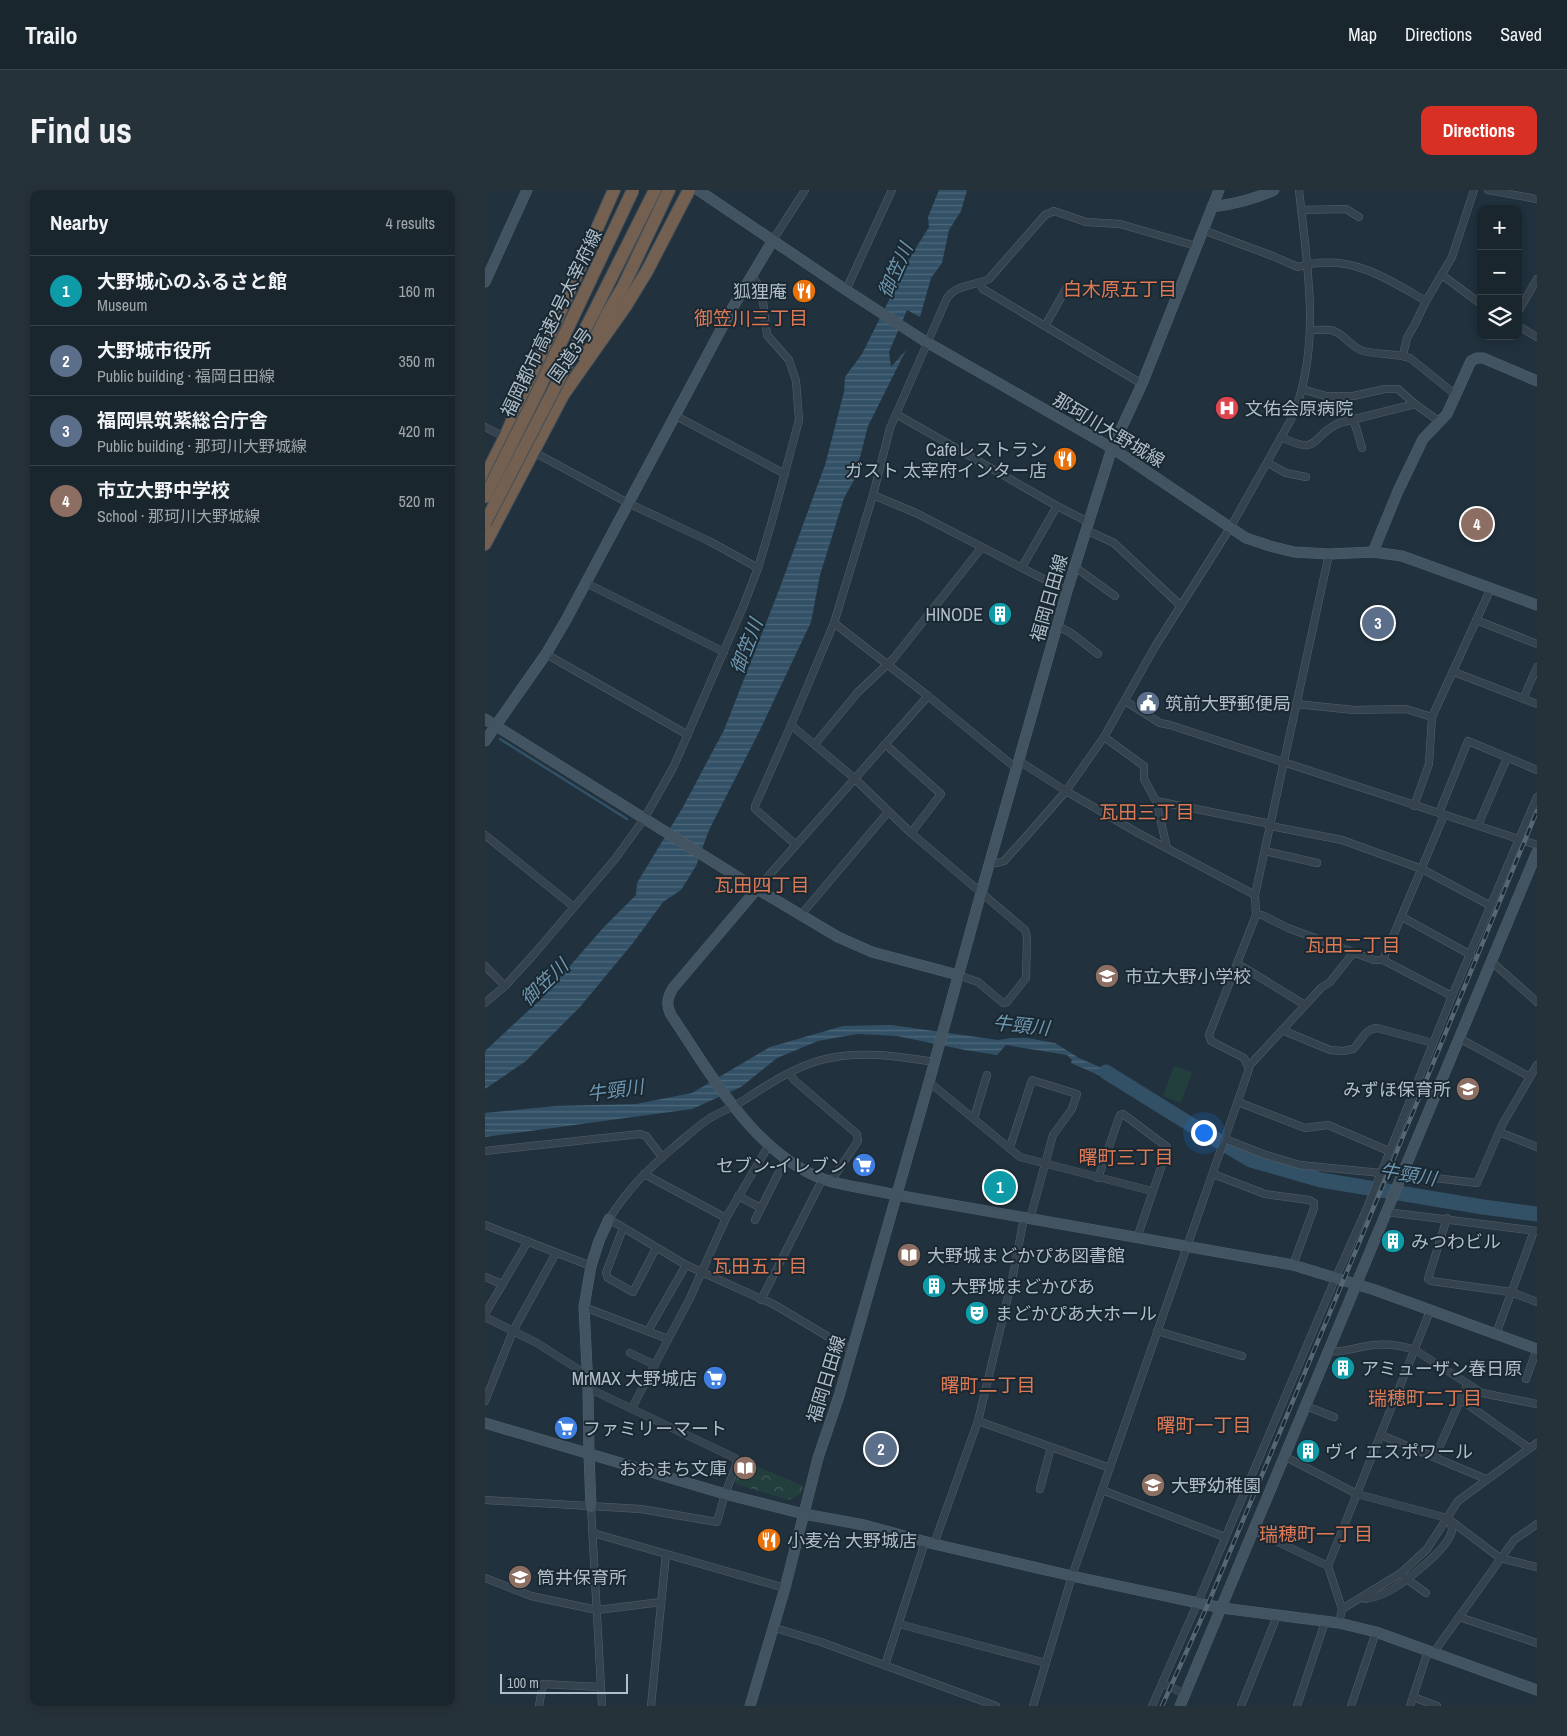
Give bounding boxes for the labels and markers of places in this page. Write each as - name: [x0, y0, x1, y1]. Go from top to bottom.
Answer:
- restaurant icon: 狐狸庵: [791, 278, 817, 304]
- place label: 狐狸庵: [733, 279, 787, 304]
- hospital icon: 文佑会原病院: [1214, 395, 1240, 421]
- place label: 文佑会原病院: [1245, 396, 1353, 421]
- place label: Cafeレストラン ガスト 太宰府インター店: [845, 437, 1047, 483]
- restaurant icon: Cafeレストラン ガスト 太宰府インター店: [1052, 446, 1078, 472]
- pin: 4: [1461, 505, 1493, 543]
- building icon: HINODE: [987, 601, 1013, 627]
- place label: HINODE: [926, 602, 983, 627]
- pin: 3: [1362, 604, 1394, 642]
- public building icon: 筑前大野郵便局: [1135, 690, 1161, 716]
- place label: 筑前大野郵便局: [1165, 691, 1291, 716]
- school or university icon: 市立大野小学校: [1094, 963, 1120, 989]
- place label: 市立大野小学校: [1125, 964, 1251, 989]
- school or university icon: みずほ保育所: [1455, 1076, 1481, 1102]
- place label: みずほ保育所: [1343, 1077, 1451, 1102]
- supermarket icon: セブン-イレブン: [851, 1152, 877, 1178]
- place label: セブン-イレブン: [716, 1153, 847, 1178]
- pin: 1: [984, 1168, 1016, 1206]
- building icon: みつわビル: [1380, 1228, 1406, 1254]
- place label: みつわビル: [1411, 1229, 1501, 1254]
- library icon: 大野城まどかぴあ図書館: [896, 1242, 922, 1268]
- place label: 大野城まどかぴあ図書館: [927, 1243, 1125, 1268]
- building icon: 大野城まどかぴあ: [921, 1273, 947, 1299]
- place label: 大野城まどかぴあ: [951, 1274, 1095, 1299]
- theatre icon: まどかぴあ大ホール: [964, 1300, 990, 1326]
- place label: まどかぴあ大ホール: [995, 1301, 1157, 1326]
- building icon: アミューザン春日原: [1330, 1355, 1356, 1381]
- place label: アミューザン春日原: [1361, 1356, 1522, 1381]
- supermarket icon: MrMAX 大野城店: [702, 1365, 728, 1391]
- place label: MrMAX 大野城店: [572, 1366, 697, 1391]
- supermarket icon: ファミリーマート: [553, 1415, 579, 1441]
- place label: ファミリーマート: [583, 1416, 727, 1441]
- pin: 2: [865, 1430, 897, 1468]
- building icon: ヴィ エスポワール: [1295, 1438, 1321, 1464]
- place label: ヴィ エスポワール: [1325, 1439, 1473, 1464]
- library icon: おおまち文庫: [732, 1455, 758, 1481]
- place label: おおまち文庫: [619, 1456, 727, 1481]
- school or university icon: 大野幼稚園: [1140, 1472, 1166, 1498]
- place label: 大野幼稚園: [1171, 1473, 1261, 1498]
- restaurant icon: 小麦冶 大野城店: [756, 1527, 782, 1553]
- place label: 小麦冶 大野城店: [787, 1528, 917, 1553]
- school or university icon: 筒井保育所: [507, 1564, 533, 1590]
- place label: 筒井保育所: [537, 1565, 627, 1590]

